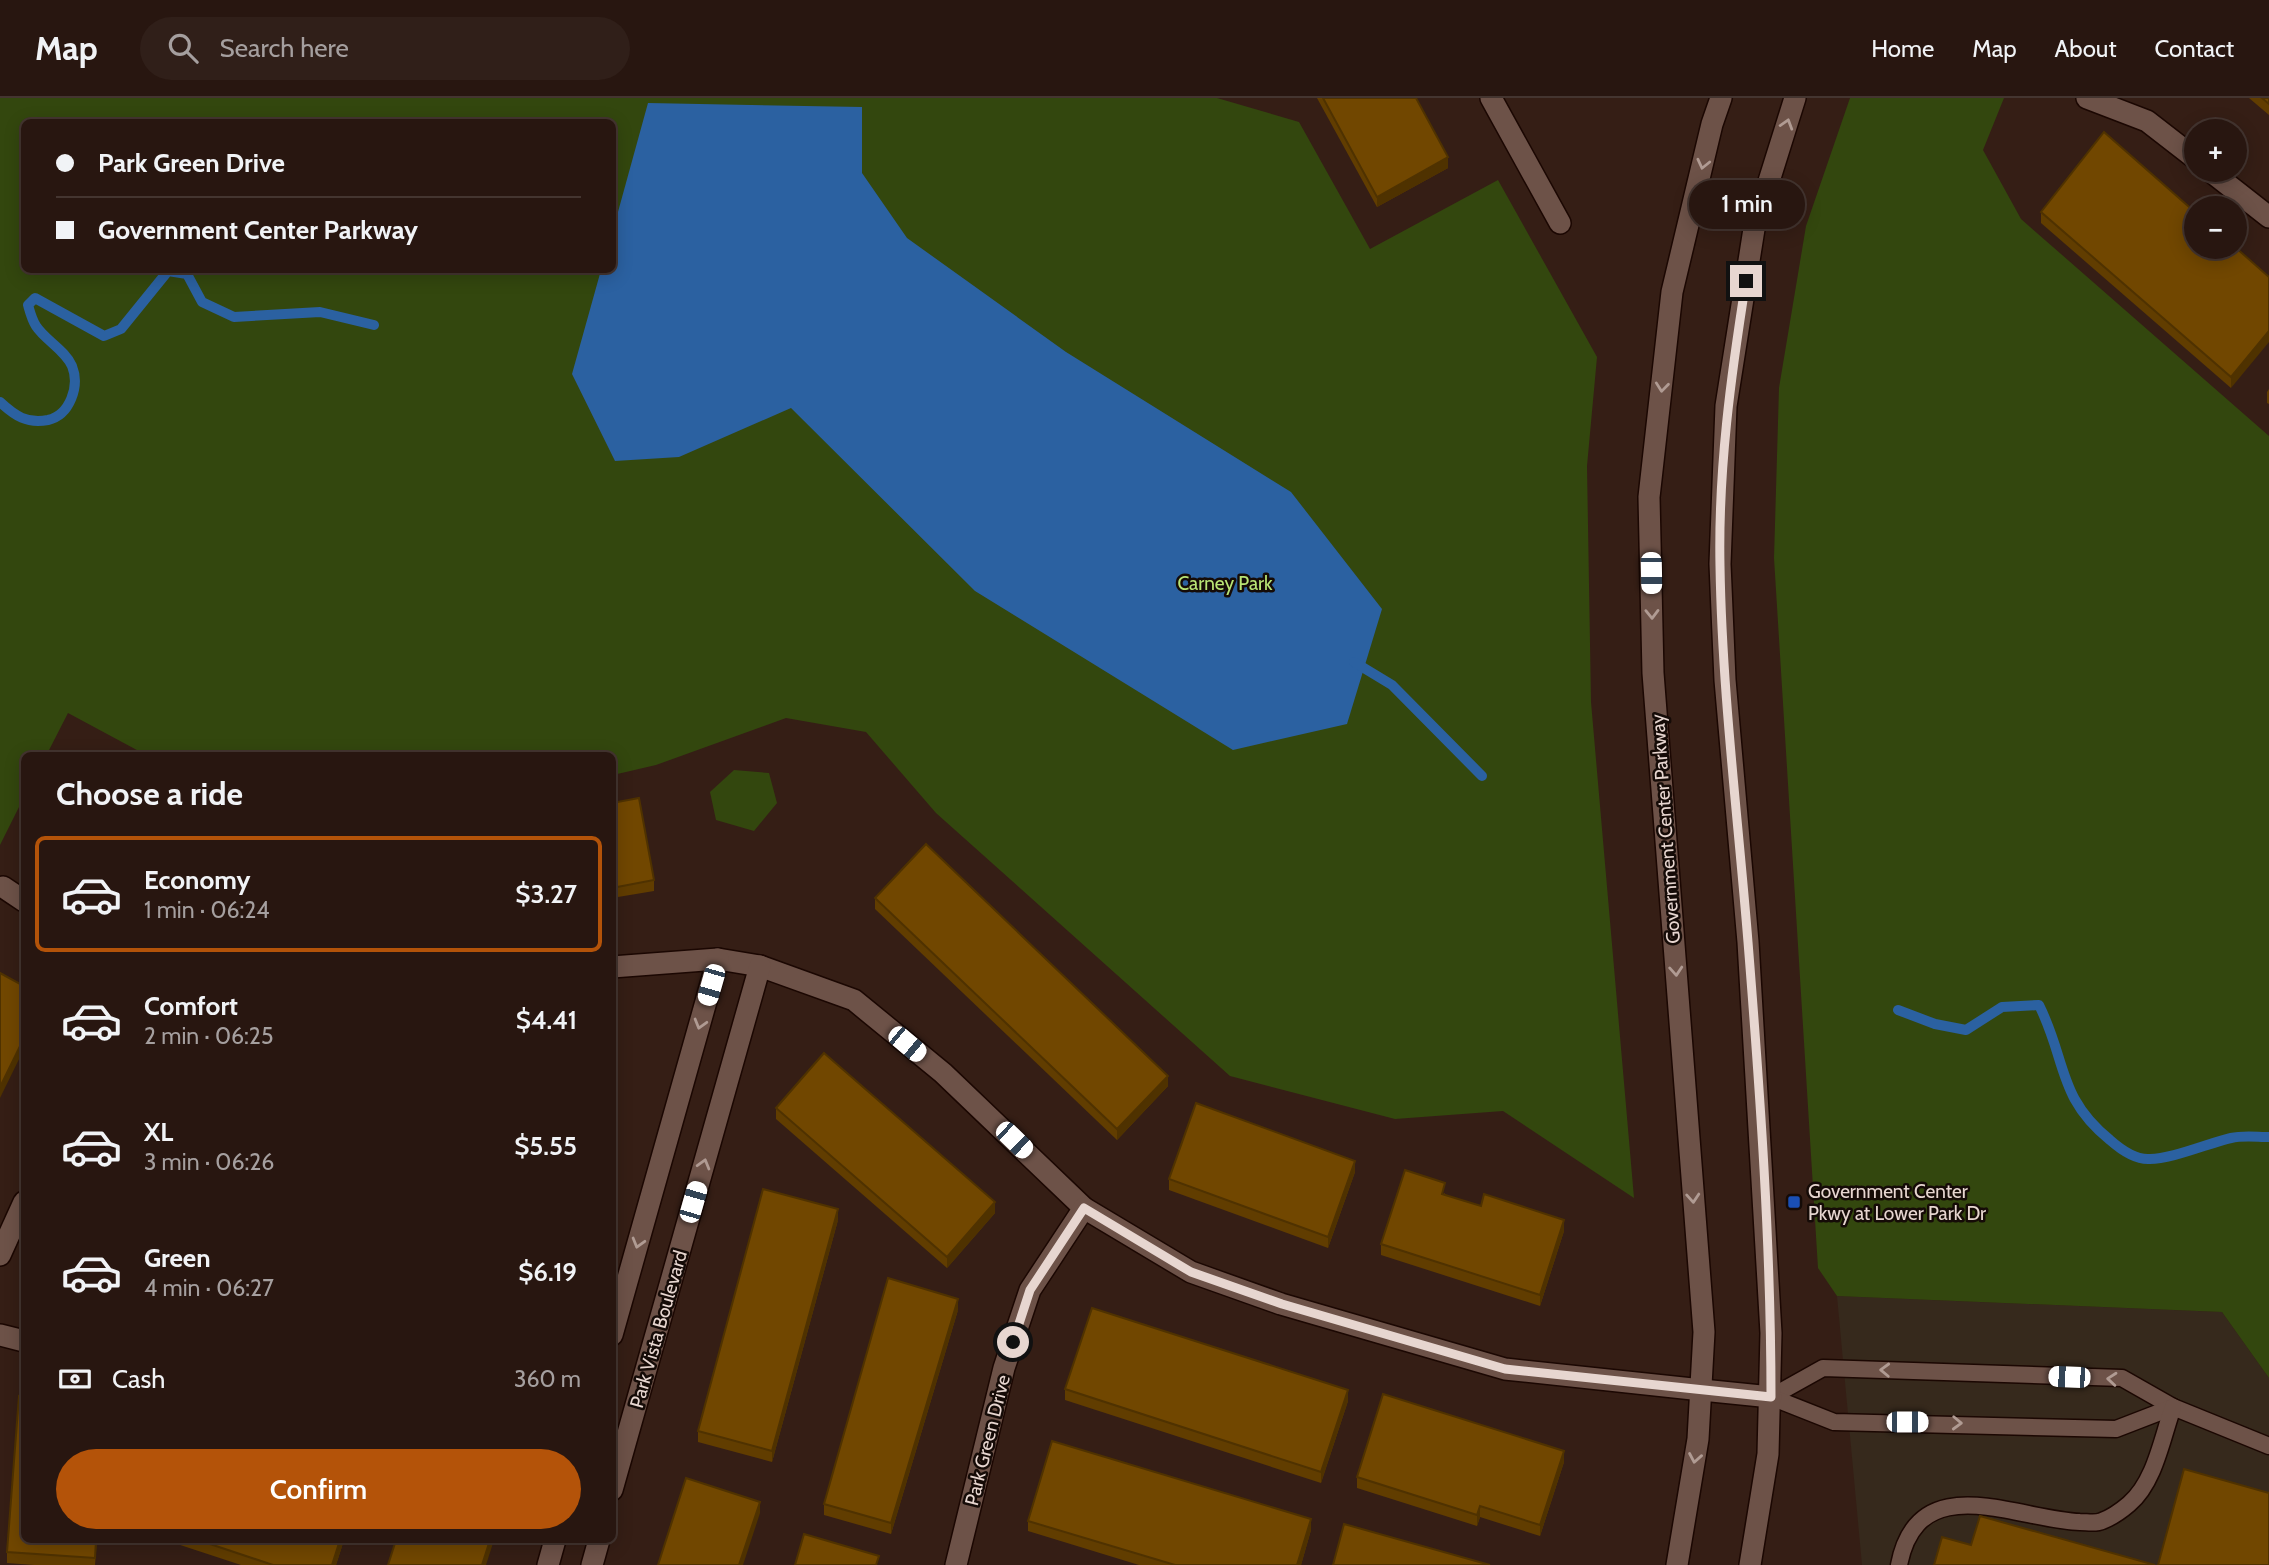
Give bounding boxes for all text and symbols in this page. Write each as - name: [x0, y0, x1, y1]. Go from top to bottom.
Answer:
- search box: [140, 17, 630, 80]
- text: Map: [35, 28, 98, 68]
- icon: search: [164, 29, 202, 67]
- text: Search here: [220, 32, 349, 64]
- text: Home: [1871, 34, 1934, 63]
- text: Map: [1972, 34, 2017, 63]
- text: About: [2055, 34, 2117, 63]
- text: Contact: [2155, 34, 2234, 63]
- one-way arrow: [1779, 118, 1793, 130]
- map controls: [2184, 119, 2247, 259]
- button: +: [2184, 119, 2247, 182]
- text: Park Green Drive: [98, 147, 285, 179]
- one-way arrow: [1697, 158, 1711, 170]
- callout: 1 min: [1688, 180, 1804, 228]
- text: 1 min: [1721, 190, 1773, 218]
- button: −: [2184, 196, 2247, 259]
- text: Government Center Parkway: [98, 214, 418, 246]
- route end: [1730, 265, 1762, 297]
- one-way arrow: [1654, 381, 1669, 393]
- car: [1641, 552, 1662, 594]
- park label: Carney Park: [1177, 572, 1273, 595]
- one-way arrow: [1644, 608, 1659, 619]
- street label: Government Center Parkway: [1646, 713, 1685, 945]
- text: Choose a ride: [56, 774, 243, 813]
- icon: car: [60, 863, 123, 926]
- text: Economy: [144, 864, 250, 896]
- text: $3.27: [515, 878, 577, 910]
- text: 1 min · 06:24: [144, 896, 270, 924]
- car: [696, 962, 727, 1008]
- one-way arrow: [1668, 966, 1683, 977]
- icon: car: [60, 989, 123, 1052]
- text: Comfort: [144, 990, 238, 1022]
- text: $4.41: [516, 1004, 577, 1036]
- one-way arrow: [693, 1018, 708, 1030]
- text: 2 min · 06:25: [144, 1022, 273, 1050]
- car: [885, 1022, 930, 1066]
- icon: car: [60, 1115, 123, 1178]
- text: XL: [144, 1116, 173, 1148]
- car: [992, 1118, 1037, 1162]
- text: $5.55: [514, 1130, 577, 1162]
- text: 3 min · 06:26: [144, 1148, 274, 1176]
- one-way arrow: [696, 1159, 710, 1171]
- car: [678, 1179, 709, 1225]
- place label: Government Center Pkwy at Lower Park Dr: [1808, 1180, 1986, 1225]
- one-way arrow: [1686, 1193, 1701, 1204]
- marker: Government Center Pkwy at Lower Park Dr: [1786, 1194, 1802, 1210]
- one-way arrow: [632, 1237, 647, 1249]
- icon: car: [60, 1241, 123, 1304]
- text: Green: [144, 1242, 211, 1274]
- street label: Park Vista Boulevard: [625, 1248, 692, 1411]
- text: $6.19: [518, 1256, 577, 1288]
- text: 4 min · 06:27: [144, 1274, 274, 1302]
- route start: [997, 1326, 1029, 1358]
- icon: cash: [56, 1360, 94, 1398]
- one-way arrow: [1879, 1362, 1890, 1378]
- text: Cash: [112, 1363, 165, 1395]
- text: 360 m: [514, 1365, 581, 1393]
- car: [2048, 1366, 2091, 1388]
- street label: Park Green Drive: [960, 1372, 1015, 1508]
- one-way arrow: [2106, 1372, 2117, 1387]
- car: [1887, 1412, 1929, 1433]
- one-way arrow: [1952, 1416, 1963, 1431]
- button: Confirm: [56, 1449, 581, 1529]
- one-way arrow: [1688, 1452, 1703, 1464]

